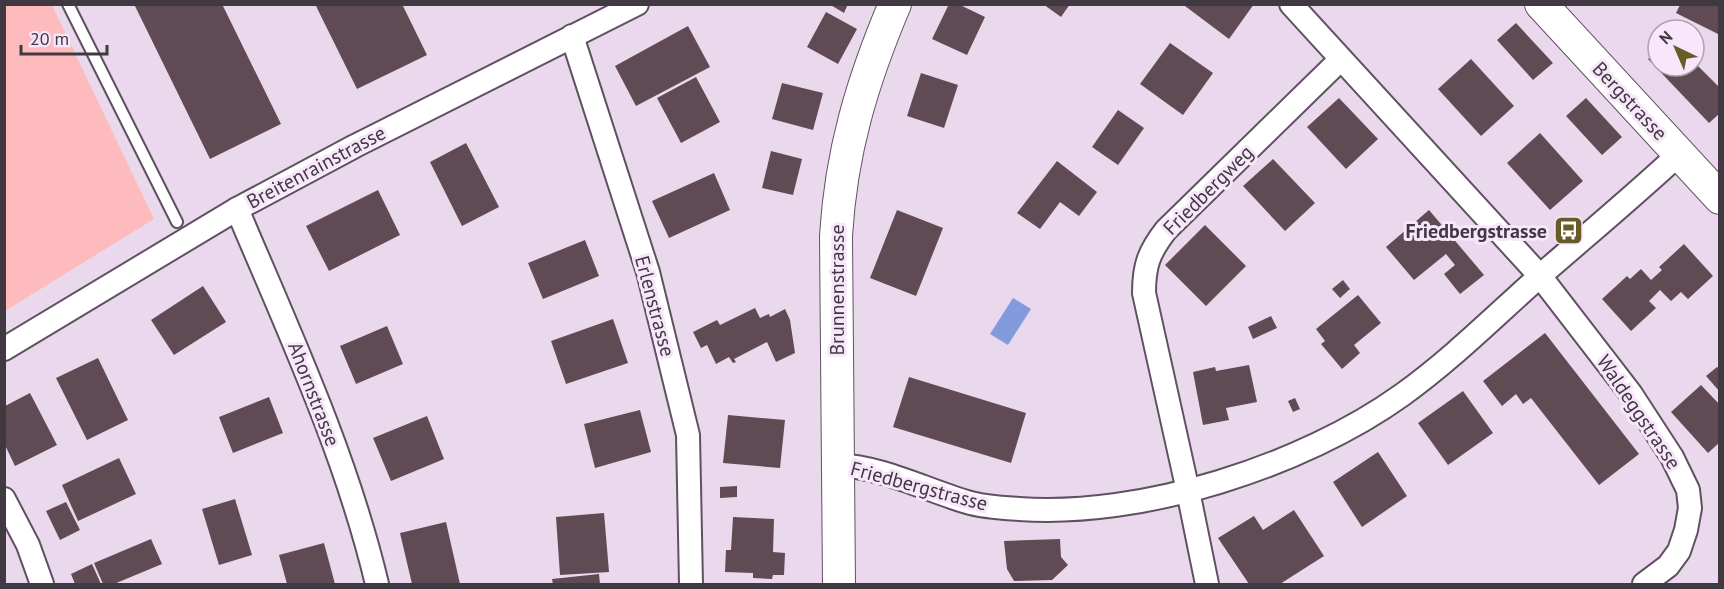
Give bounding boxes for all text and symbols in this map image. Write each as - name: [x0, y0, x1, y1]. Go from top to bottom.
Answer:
- scale bar: [21, 18, 106, 56]
- north arrow: [1646, 18, 1706, 78]
- text: N: [1655, 26, 1676, 48]
- text: 20 m: [30, 27, 69, 50]
- street label: Bergstrasse: [1587, 56, 1673, 146]
- street label: Breitenrainstrasse: [242, 119, 390, 215]
- street label: Friedbergweg: [1157, 139, 1259, 241]
- bus stop icon: Friedbergstrasse: [1552, 215, 1584, 247]
- place label: Friedbergstrasse: [1405, 218, 1547, 244]
- street label: Brunnenstrasse: [824, 224, 850, 356]
- street label: Erlenstrasse: [629, 253, 681, 359]
- street label: Ahornstrasse: [282, 338, 346, 450]
- street label: Waldeggstrasse: [1591, 350, 1687, 474]
- street label: Friedbergstrasse: [848, 455, 990, 517]

